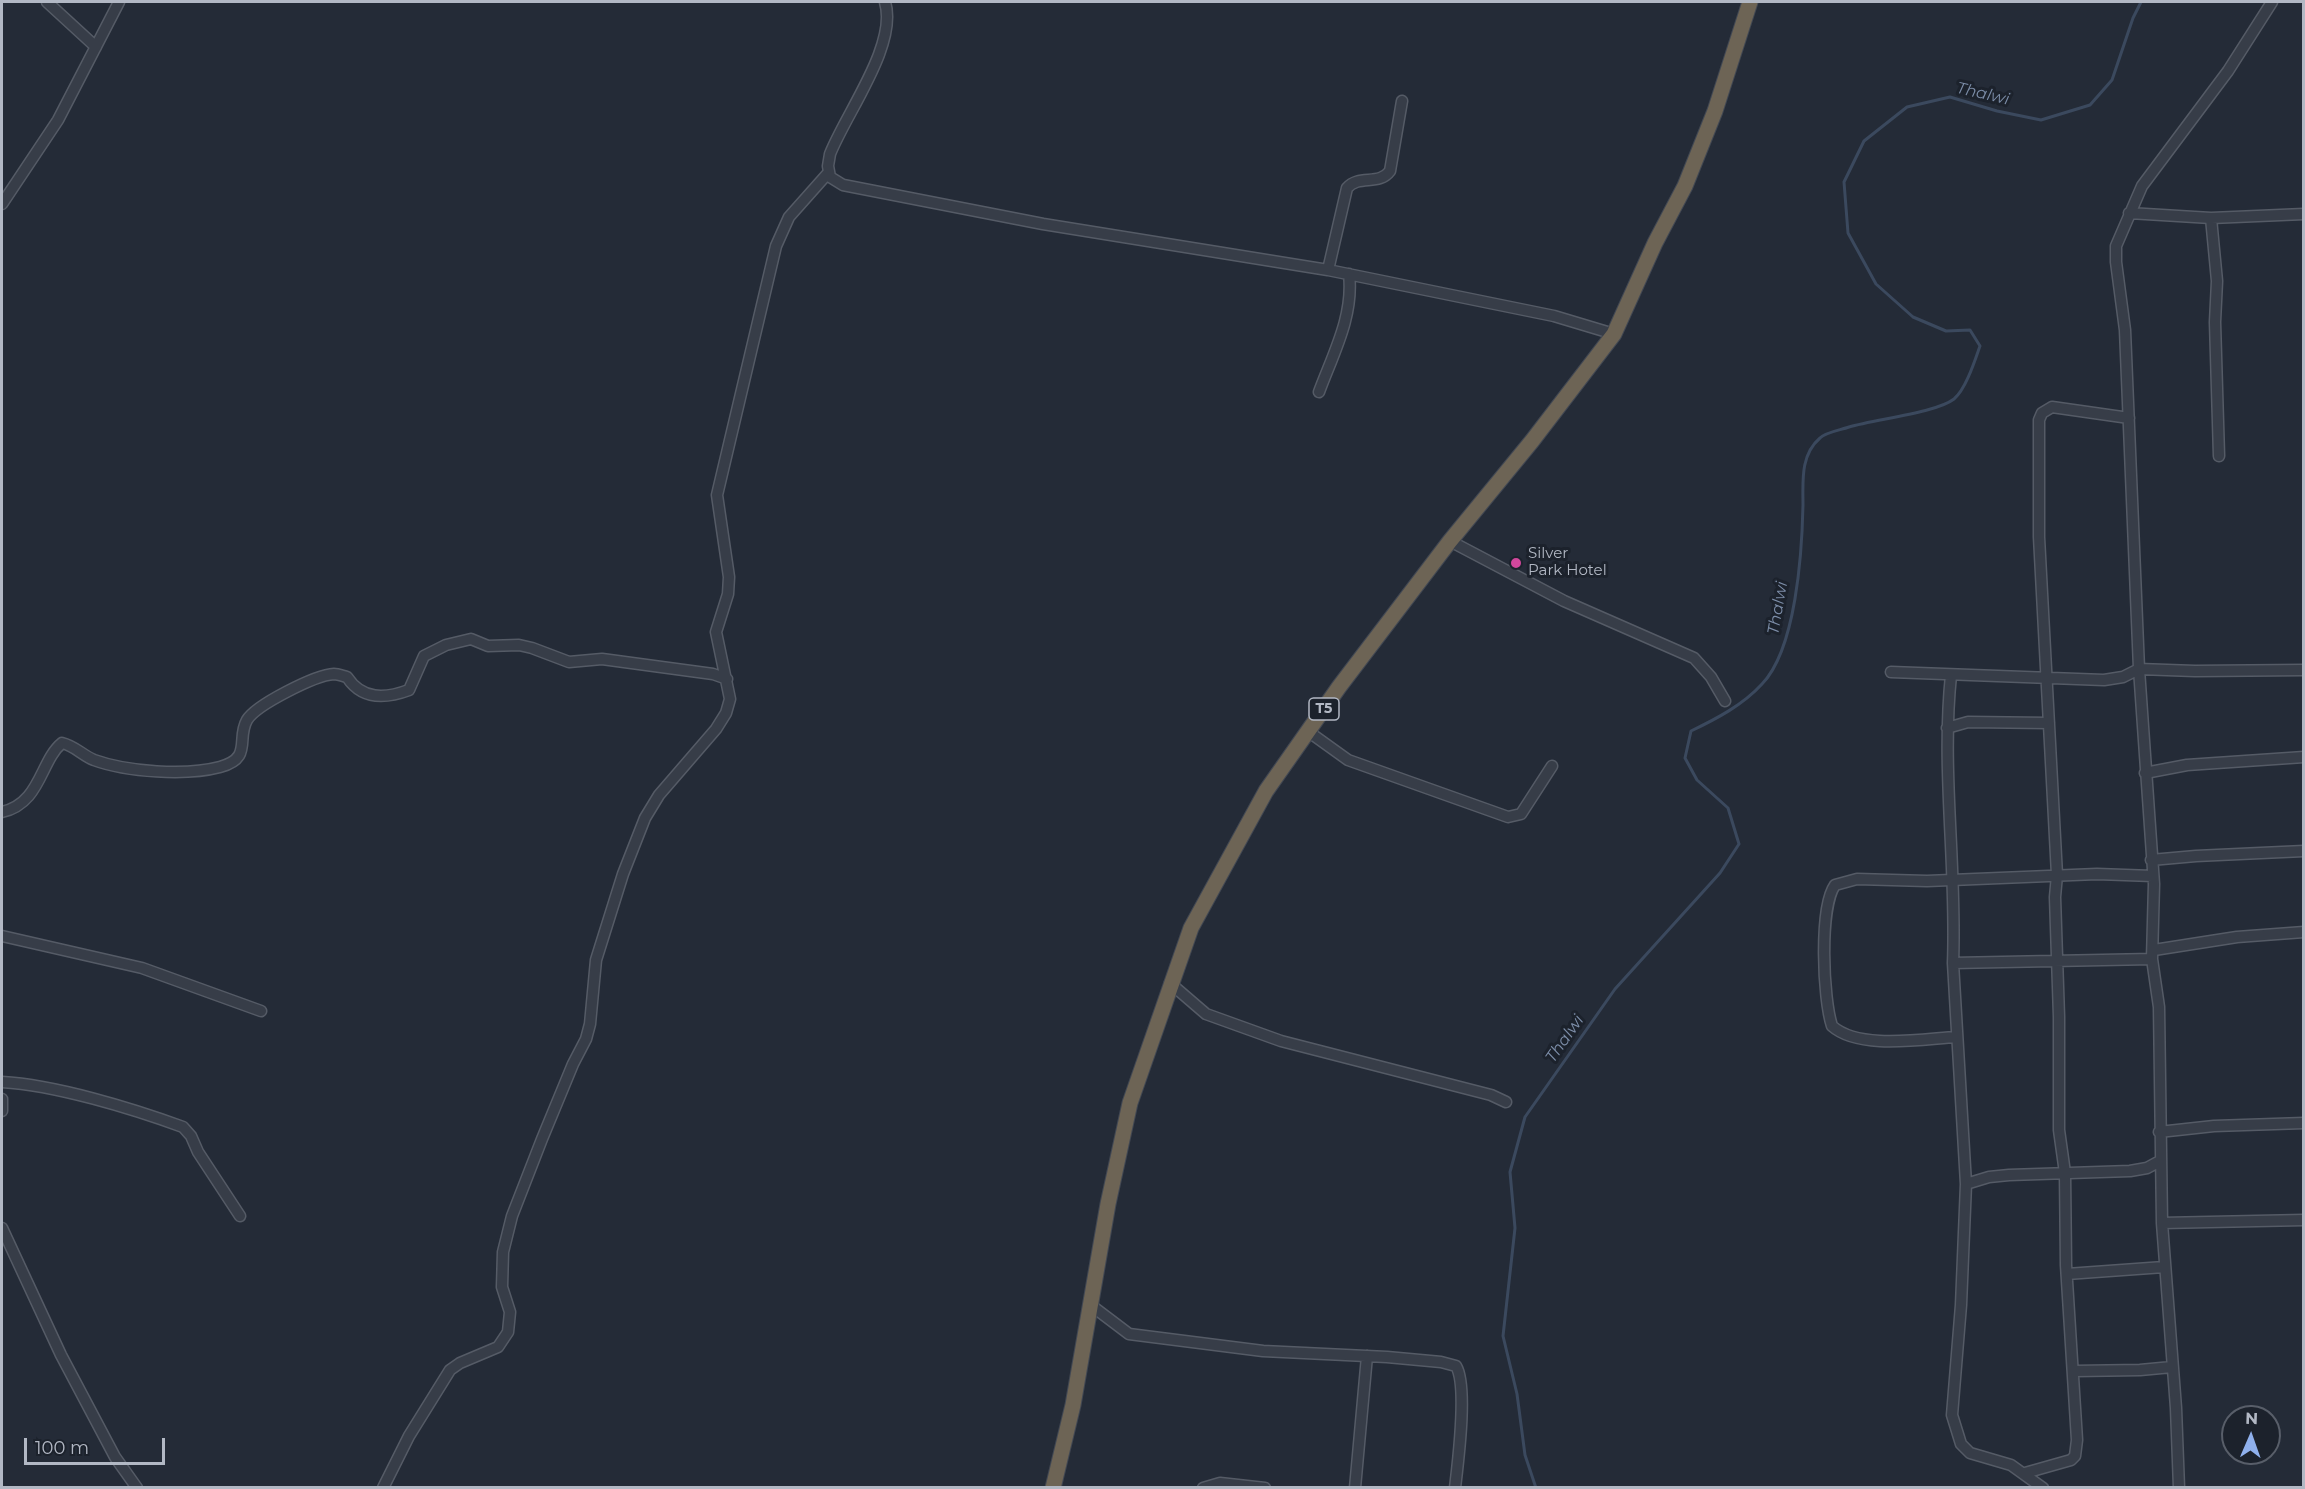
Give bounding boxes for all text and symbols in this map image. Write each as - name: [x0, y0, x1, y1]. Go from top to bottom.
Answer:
- water label: Thalwi: [1955, 79, 2011, 109]
- place label: Silver Park Hotel: [1528, 545, 1607, 580]
- marker: Silver Park Hotel: [1509, 556, 1523, 570]
- water label: Thalwi: [1764, 580, 1792, 636]
- road number: T5: [1309, 698, 1339, 720]
- water label: Thalwi: [1542, 1012, 1588, 1066]
- north arrow: [2221, 1405, 2281, 1465]
- text: N: [2245, 1409, 2258, 1428]
- scale bar: [27, 1426, 168, 1464]
- text: 100 m: [35, 1437, 89, 1459]

